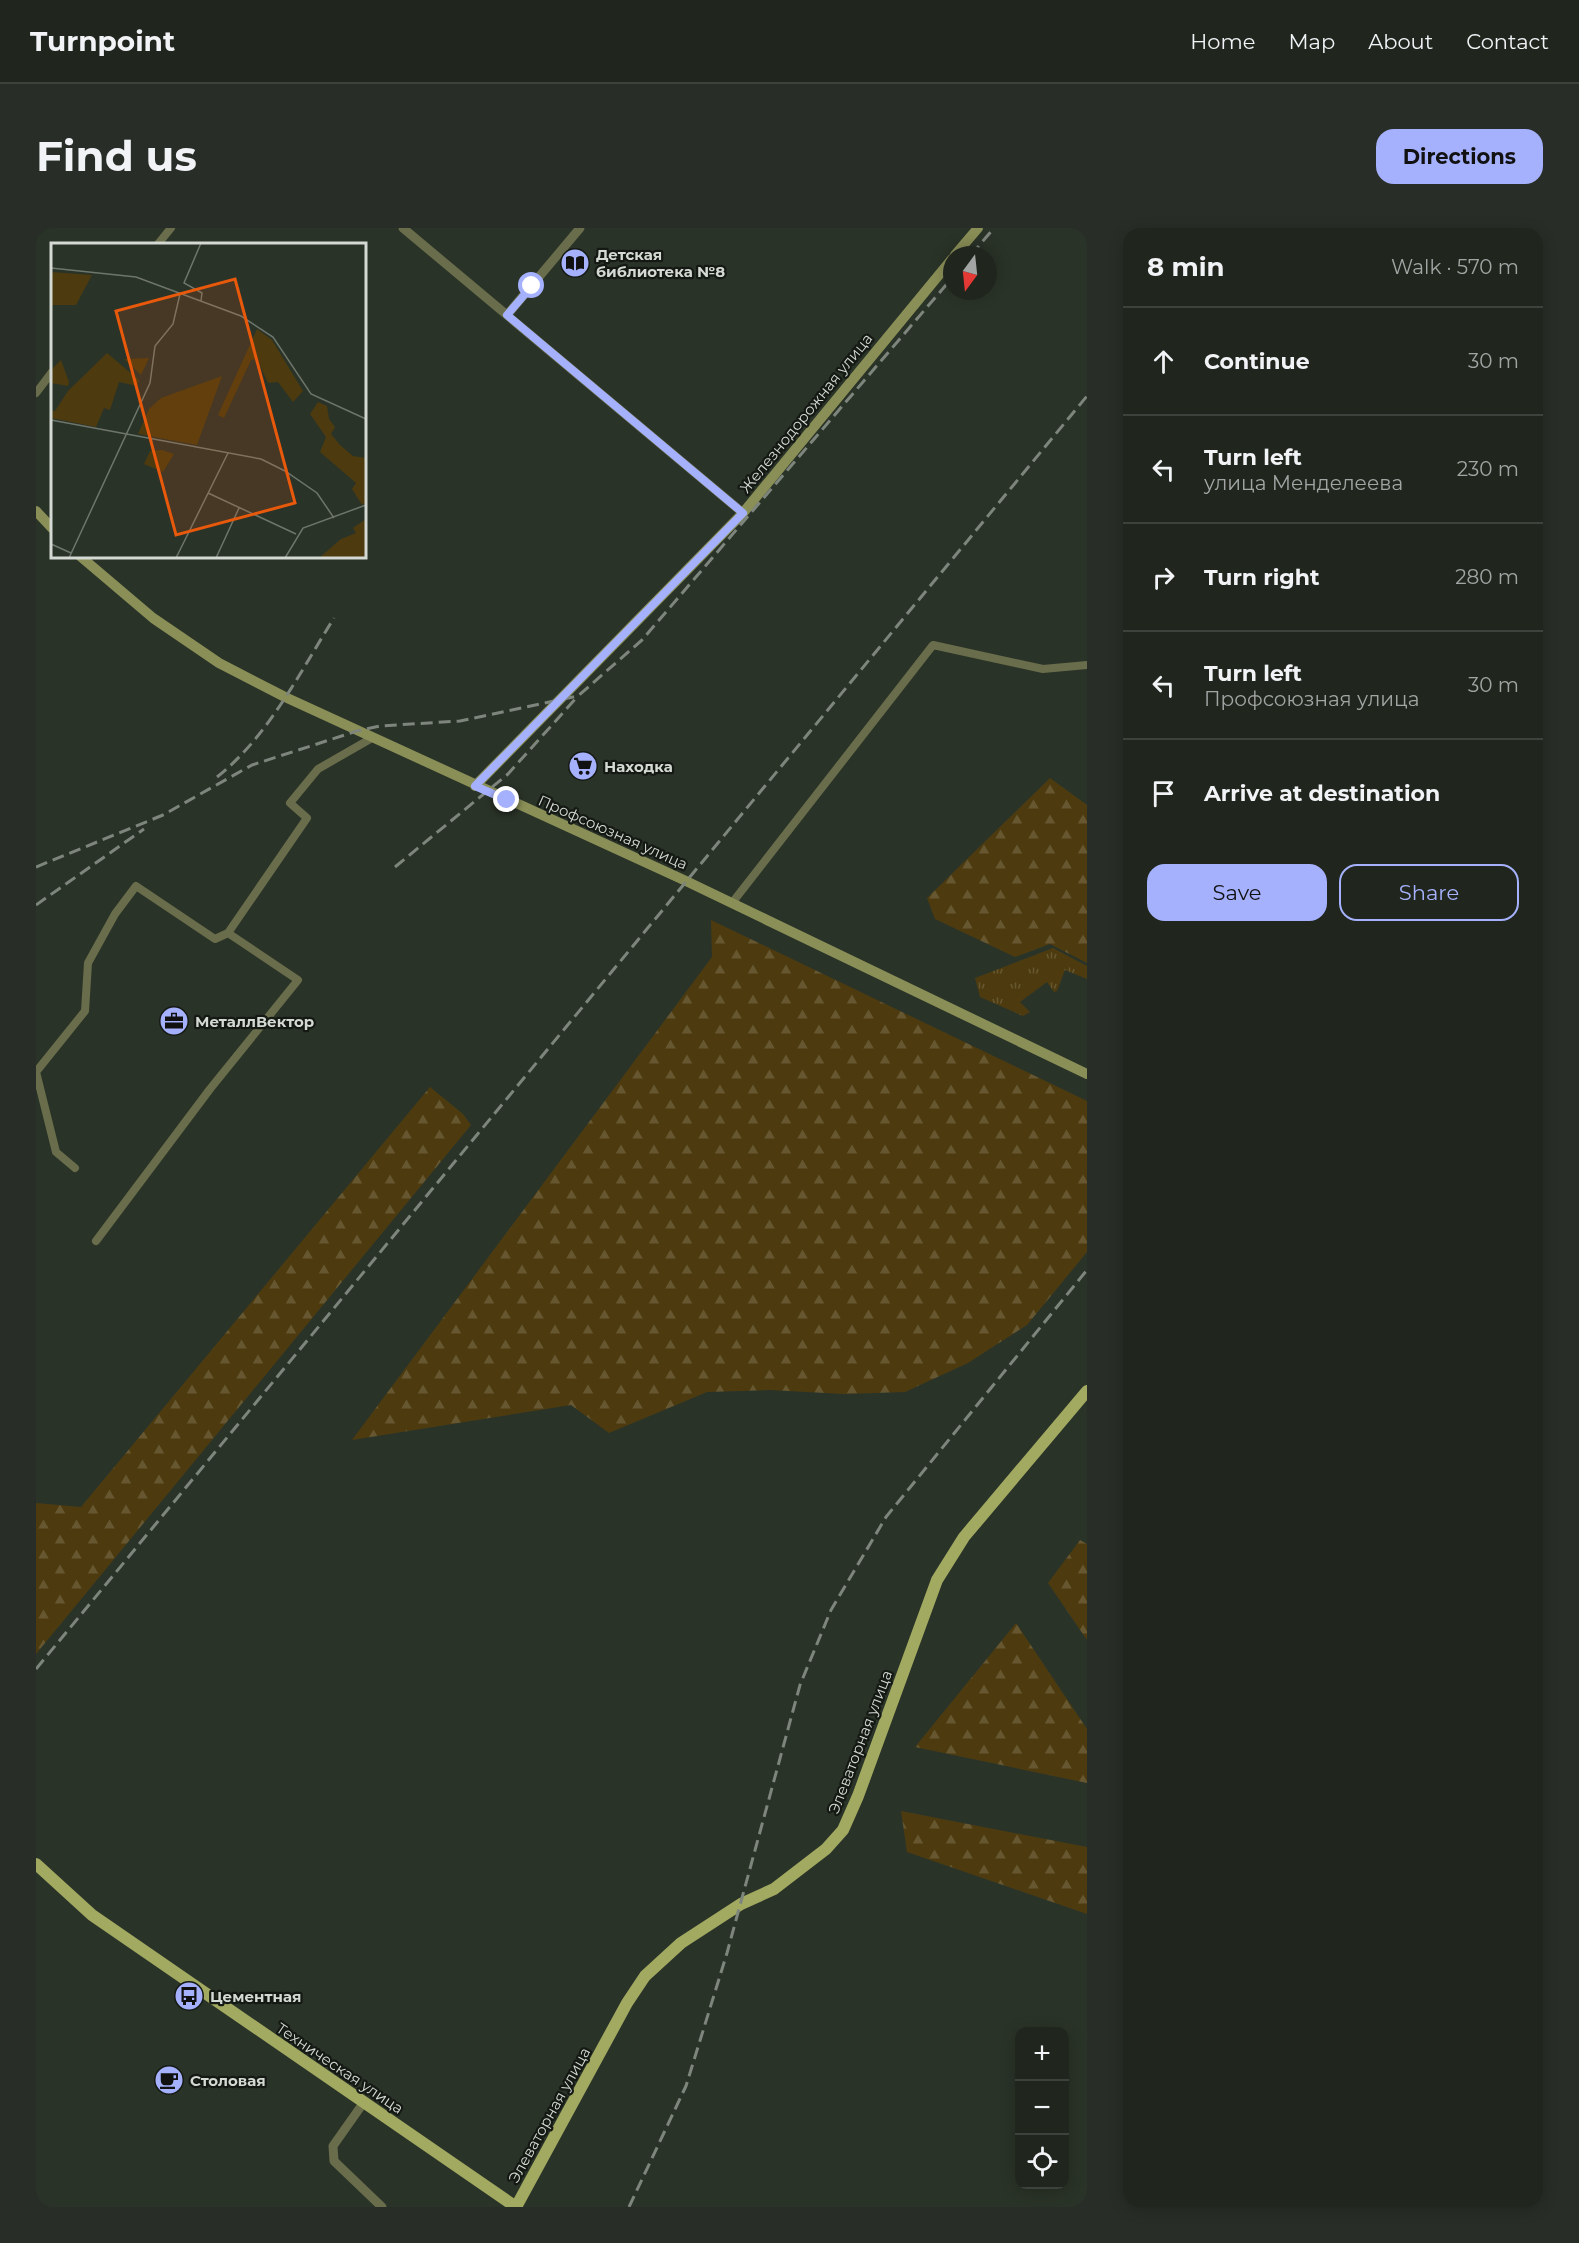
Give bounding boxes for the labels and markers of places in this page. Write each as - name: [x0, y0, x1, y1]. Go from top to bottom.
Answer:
- place label: Детская библиотека №8: [596, 245, 725, 281]
- library icon: Детская библиотека №8: [559, 247, 591, 279]
- supermarket icon: Находка: [567, 750, 599, 782]
- place label: Находка: [604, 757, 673, 776]
- office icon: МеталлВектор: [158, 1005, 190, 1037]
- place label: МеталлВектор: [195, 1012, 314, 1031]
- bus stop icon: Цементная: [173, 1980, 205, 2012]
- place label: Цементная: [210, 1987, 301, 2006]
- cafe icon: Столовая: [153, 2064, 185, 2096]
- place label: Столовая: [190, 2071, 266, 2090]

